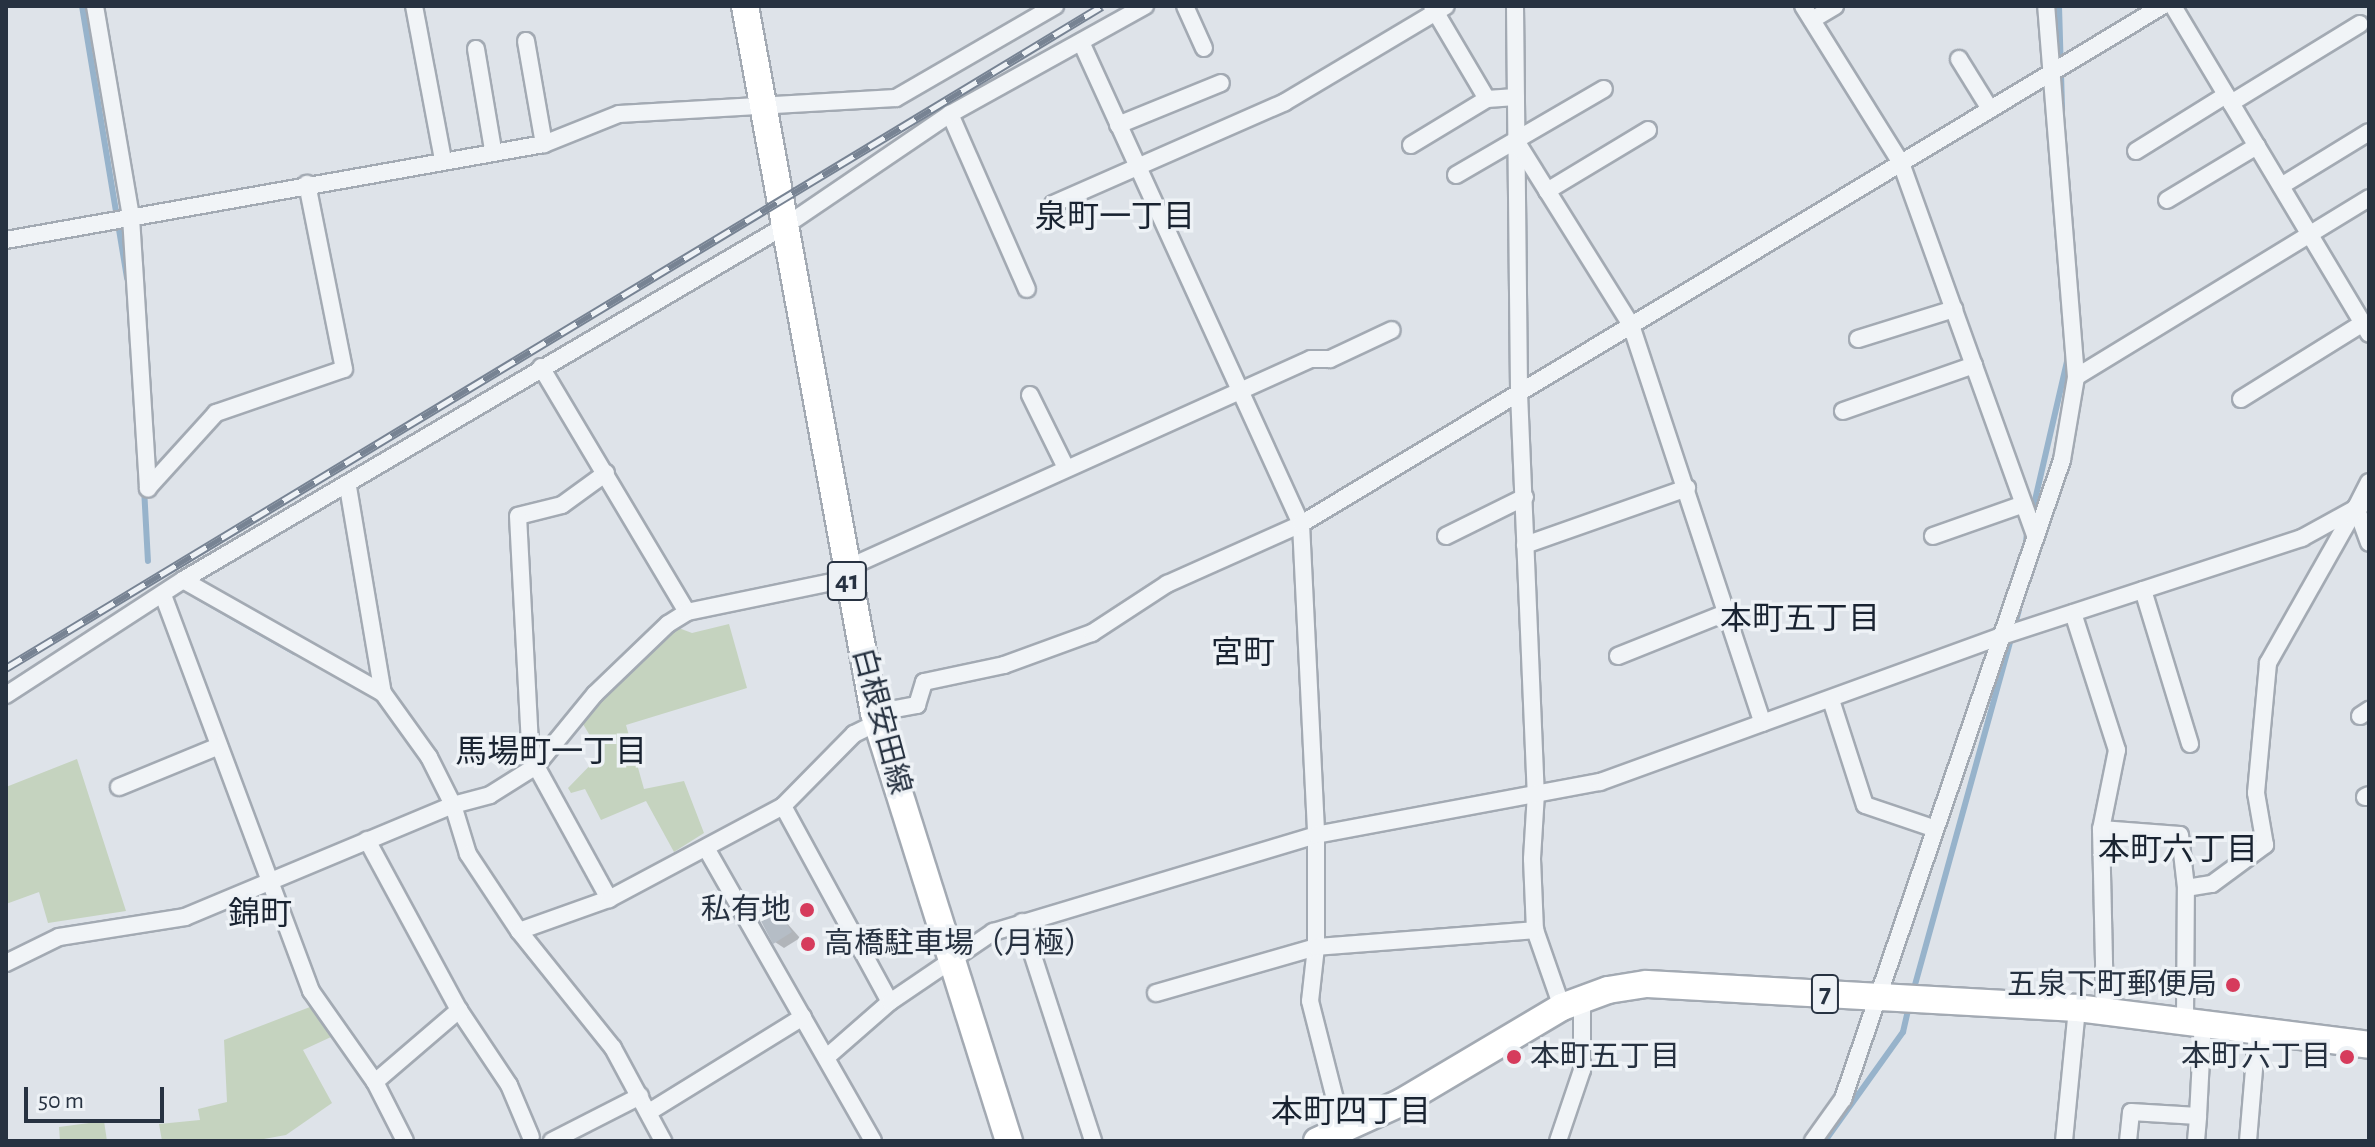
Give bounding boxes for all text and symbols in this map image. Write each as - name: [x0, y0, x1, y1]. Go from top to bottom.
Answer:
- district label: 泉町一丁目: [1035, 198, 1195, 236]
- road number: 41: [825, 557, 869, 605]
- district label: 本町五丁目: [1720, 600, 1880, 638]
- district label: 宮町: [1211, 634, 1275, 672]
- street label: 白根安田線: [844, 644, 918, 798]
- district label: 馬場町一丁目: [455, 733, 647, 771]
- district label: 本町六丁目: [2098, 831, 2258, 869]
- place label: 私有地: [701, 892, 791, 928]
- district label: 錦町: [228, 895, 292, 933]
- marker: 私有地: [798, 901, 816, 919]
- place label: 高橋駐車場（月極）: [824, 926, 1094, 962]
- marker: 高橋駐車場（月極）: [799, 935, 817, 953]
- place label: 五泉下町郵便局: [2007, 967, 2217, 1003]
- road number: 7: [1809, 970, 1841, 1018]
- marker: 五泉下町郵便局: [2224, 976, 2242, 994]
- place label: 本町五丁目: [1530, 1039, 1680, 1075]
- place label: 本町六丁目: [2181, 1039, 2331, 1075]
- marker: 本町五丁目: [1505, 1048, 1523, 1066]
- marker: 本町六丁目: [2338, 1048, 2356, 1066]
- scale bar: [28, 1071, 168, 1121]
- text: 50 m: [38, 1089, 84, 1113]
- district label: 本町四丁目: [1271, 1093, 1431, 1131]

